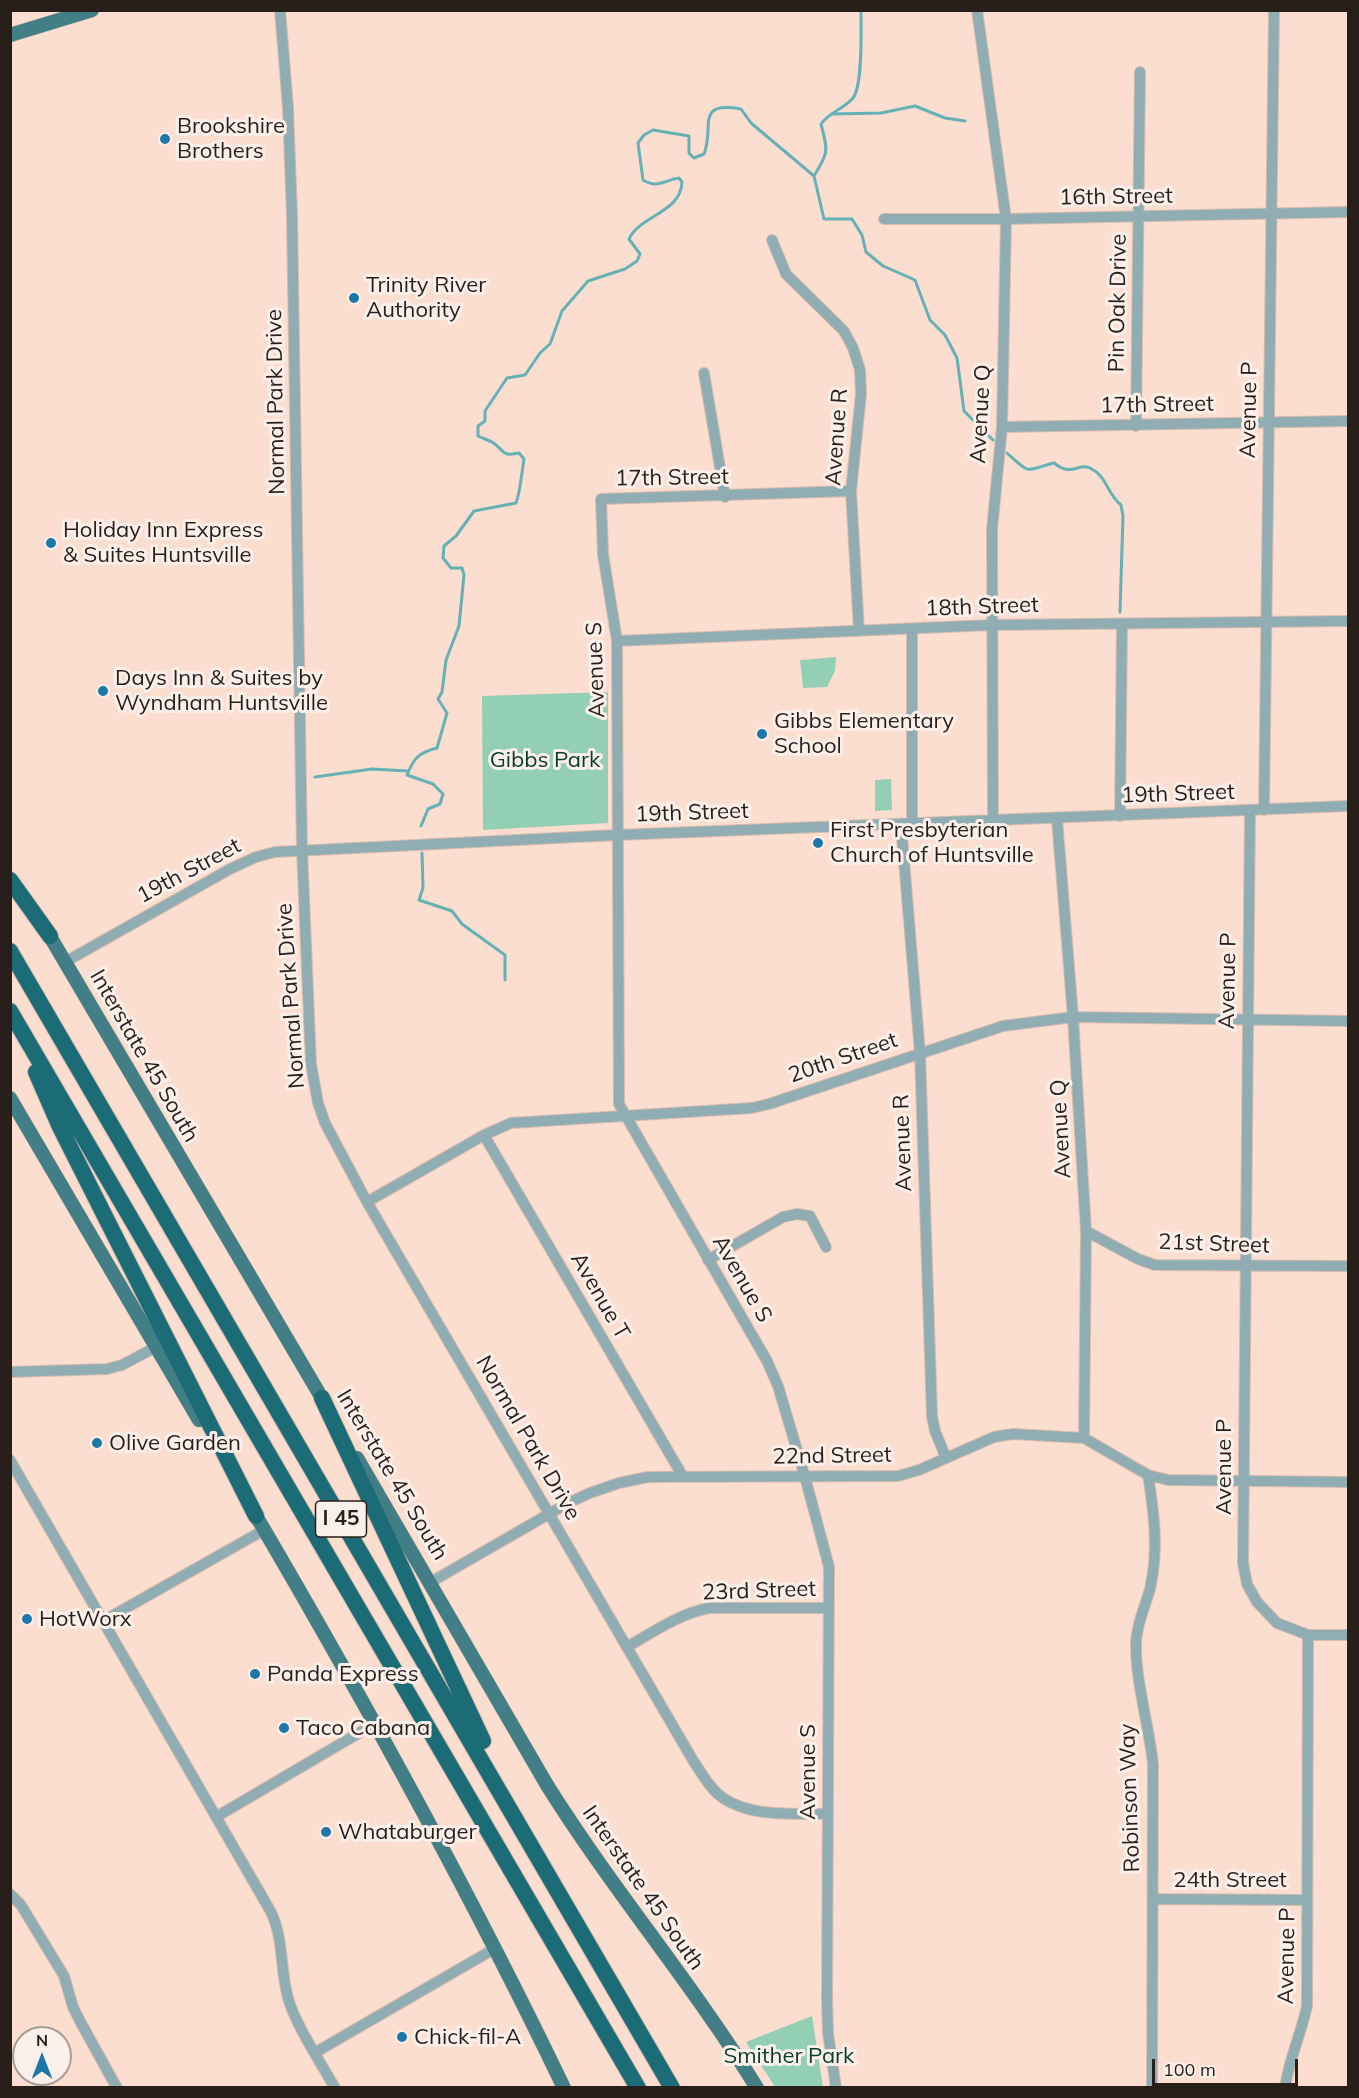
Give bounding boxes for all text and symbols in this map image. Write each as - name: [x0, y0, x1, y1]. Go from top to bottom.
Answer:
- place label: Brookshire Brothers: [177, 113, 285, 164]
- marker: Brookshire Brothers: [158, 132, 172, 146]
- street label: 16th Street: [1059, 183, 1173, 211]
- street label: Pin Oak Drive: [1104, 233, 1132, 373]
- place label: Trinity River Authority: [366, 272, 486, 324]
- marker: Trinity River Authority: [347, 291, 361, 305]
- street label: Normal Park Drive: [261, 309, 291, 495]
- street label: Avenue P: [1235, 361, 1263, 459]
- street label: Avenue Q: [965, 364, 997, 464]
- street label: Avenue R: [820, 387, 854, 487]
- street label: 17th Street: [1100, 391, 1214, 419]
- street label: 17th Street: [615, 464, 729, 492]
- place label: Holiday Inn Express & Suites Huntsville: [63, 517, 263, 568]
- marker: Holiday Inn Express & Suites Huntsville: [44, 536, 58, 550]
- street label: 18th Street: [925, 592, 1039, 622]
- street label: Avenue S: [581, 622, 611, 718]
- place label: Days Inn & Suites by Wyndham Huntsville: [115, 665, 328, 716]
- marker: Days Inn & Suites by Wyndham Huntsville: [96, 684, 110, 698]
- place label: Gibbs Elementary School: [774, 708, 954, 760]
- marker: Gibbs Elementary School: [755, 727, 769, 741]
- park label: Gibbs Park: [490, 747, 600, 773]
- street label: 19th Street: [1121, 779, 1235, 809]
- street label: 19th Street: [635, 798, 749, 828]
- place label: First Presbyterian Church of Huntsville: [830, 817, 1034, 868]
- street label: 19th Street: [133, 833, 245, 909]
- marker: First Presbyterian Church of Huntsville: [811, 836, 825, 850]
- street label: Normal Park Drive: [271, 902, 311, 1090]
- street label: Avenue P: [1214, 932, 1242, 1030]
- street label: Interstate 45 South: [84, 965, 204, 1147]
- street label: 20th Street: [785, 1027, 901, 1089]
- street label: Avenue Q: [1045, 1079, 1077, 1179]
- street label: Avenue R: [888, 1094, 918, 1192]
- street label: 21st Street: [1158, 1229, 1270, 1259]
- street label: Avenue S: [707, 1231, 777, 1327]
- street label: Avenue T: [565, 1248, 635, 1344]
- street label: Normal Park Drive: [470, 1351, 586, 1525]
- street label: Interstate 45 South: [331, 1385, 453, 1565]
- street label: Avenue P: [1211, 1419, 1237, 1515]
- place label: Olive Garden: [109, 1430, 241, 1456]
- marker: Olive Garden: [90, 1436, 104, 1450]
- street label: 22nd Street: [772, 1442, 892, 1470]
- road number: I 45: [316, 1501, 366, 1537]
- street label: 23rd Street: [702, 1576, 816, 1606]
- place label: HotWorx: [39, 1606, 132, 1632]
- marker: HotWorx: [20, 1612, 34, 1626]
- place label: Panda Express: [267, 1661, 419, 1687]
- marker: Panda Express: [248, 1667, 262, 1681]
- place label: Taco Cabana: [296, 1715, 430, 1741]
- marker: Taco Cabana: [277, 1721, 291, 1735]
- street label: Robinson Way: [1114, 1723, 1146, 1873]
- street label: Avenue S: [795, 1724, 821, 1820]
- street label: Interstate 45 South: [576, 1801, 710, 1975]
- place label: Whataburger: [338, 1819, 476, 1845]
- marker: Whataburger: [319, 1825, 333, 1839]
- street label: 24th Street: [1173, 1867, 1287, 1893]
- street label: Avenue P: [1273, 1907, 1301, 2005]
- place label: Chick-fil-A: [414, 2024, 521, 2050]
- north arrow: [12, 2026, 72, 2086]
- text: N: [36, 2030, 48, 2050]
- marker: Chick-fil-A: [395, 2030, 409, 2044]
- park label: Smither Park: [724, 2043, 854, 2069]
- scale bar: [1155, 2047, 1300, 2085]
- text: 100 m: [1163, 2058, 1216, 2081]

